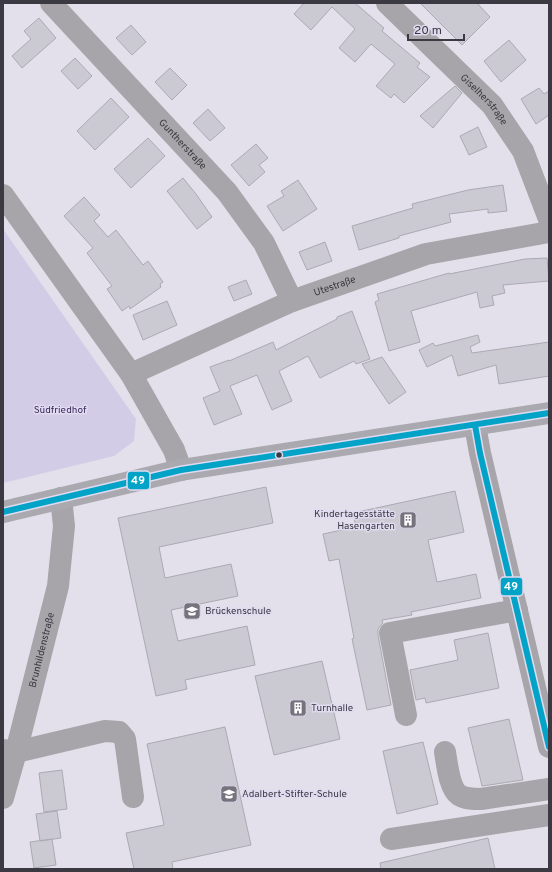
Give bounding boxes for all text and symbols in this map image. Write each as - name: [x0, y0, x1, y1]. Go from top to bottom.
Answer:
- scale bar: [408, 16, 464, 42]
- text: 20 m: [414, 23, 442, 39]
- street label: Giselherstraße: [457, 71, 510, 128]
- street label: Guntherstraße: [156, 116, 209, 172]
- street label: Utestraße: [312, 273, 357, 299]
- park label: Südfriedhof: [34, 404, 87, 417]
- unlabelled marker: [274, 450, 284, 460]
- line badge: 49: [127, 471, 150, 490]
- text: 49: [131, 474, 145, 488]
- place label: Kindertagesstätte Hasengarten: [314, 508, 395, 533]
- building icon: Kindertagesstätte Hasengarten: [398, 510, 418, 530]
- line badge: 49: [500, 577, 523, 596]
- text: 49: [504, 580, 518, 594]
- school or university icon: Brückenschule: [182, 601, 202, 621]
- place label: Brückenschule: [205, 605, 271, 618]
- street label: Brunhildenstraße: [26, 611, 58, 689]
- building icon: Turnhalle: [288, 698, 308, 718]
- place label: Turnhalle: [311, 702, 353, 715]
- school or university icon: Adalbert-Stifter-Schule: [219, 784, 239, 804]
- place label: Adalbert-Stifter-Schule: [242, 788, 347, 801]

